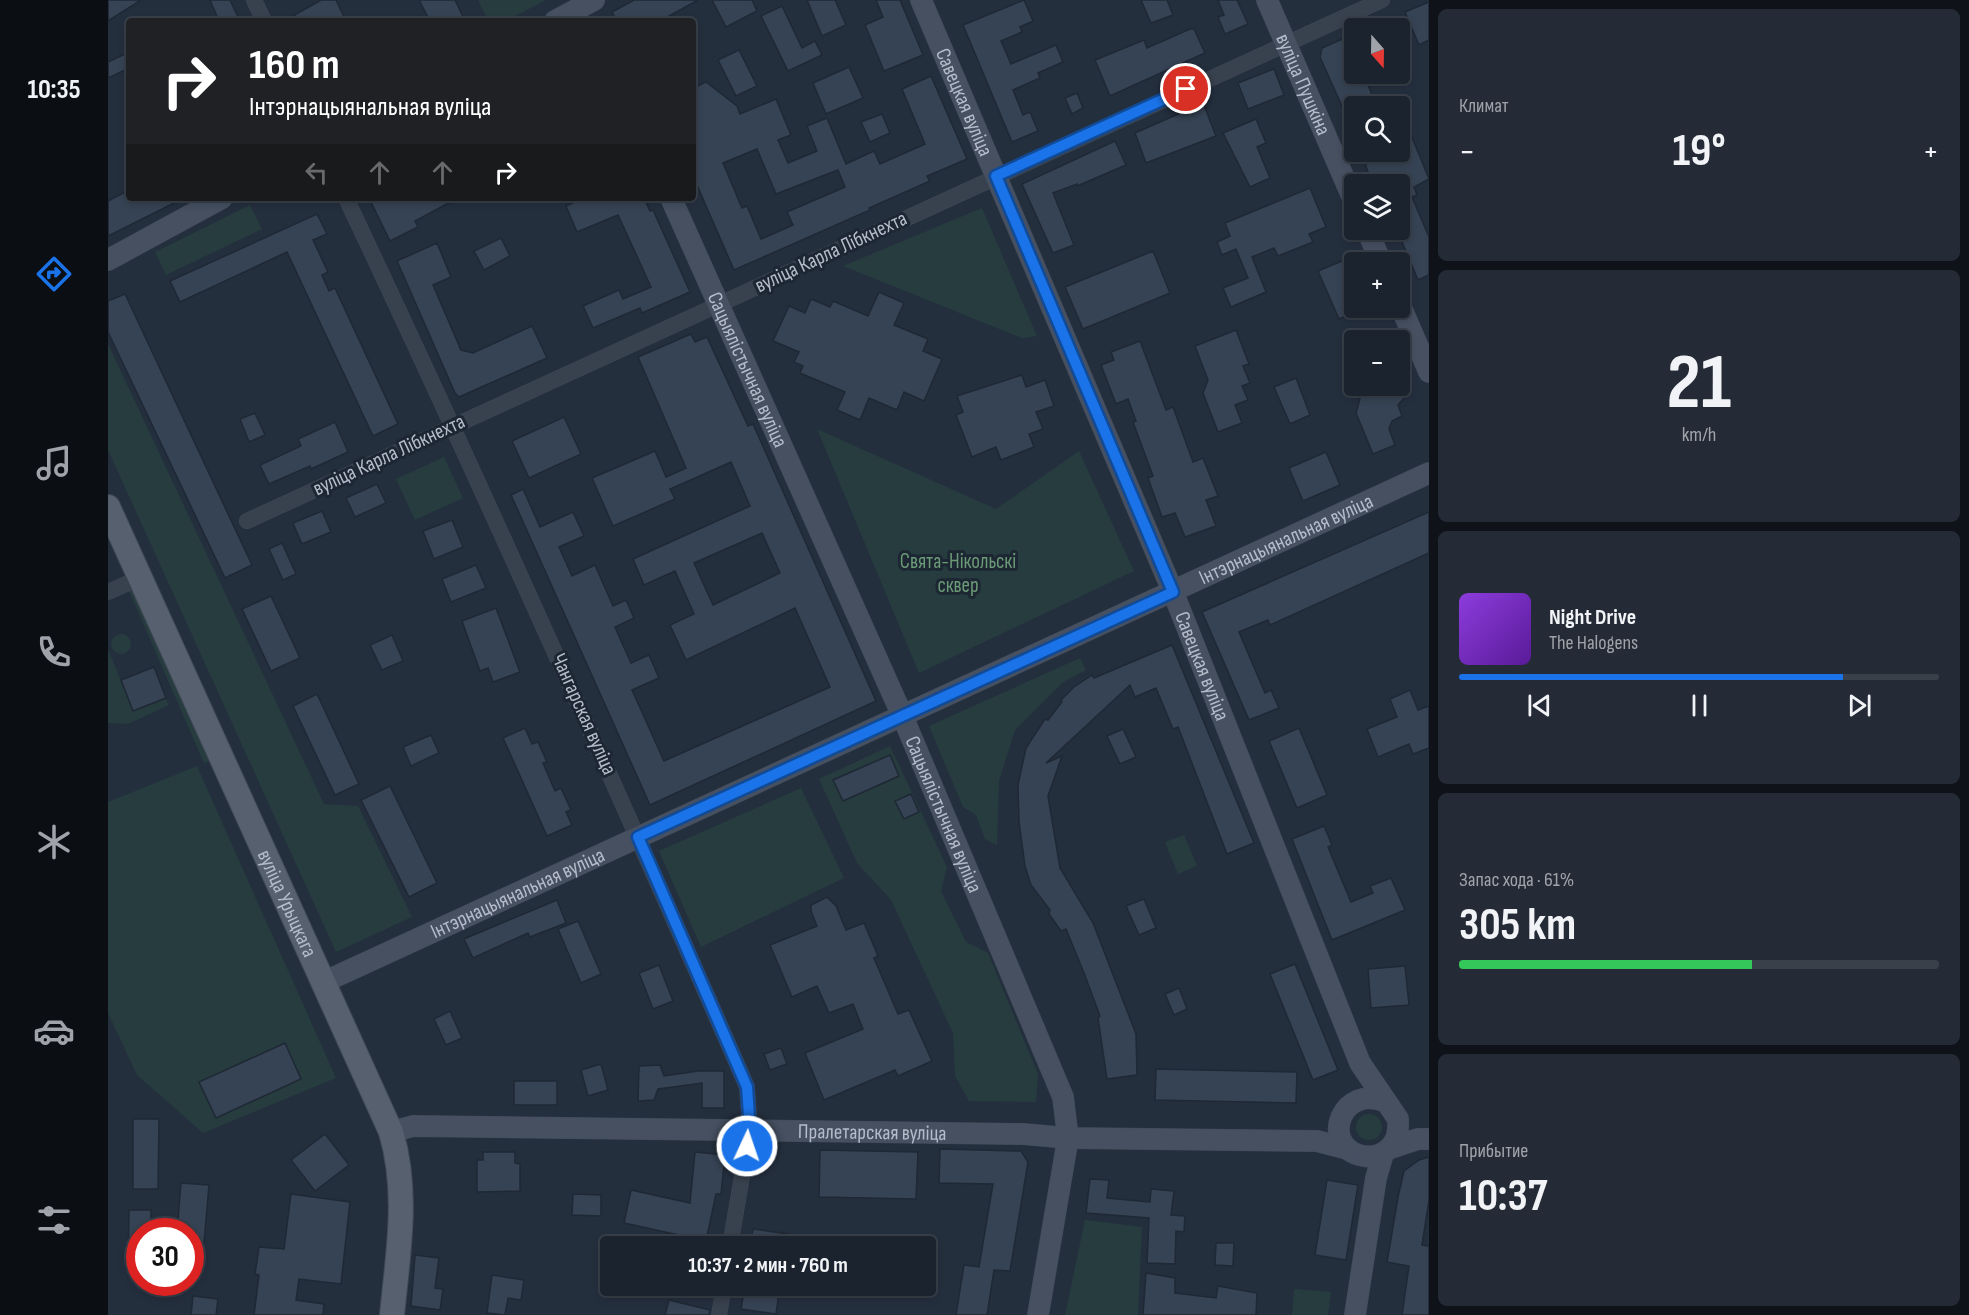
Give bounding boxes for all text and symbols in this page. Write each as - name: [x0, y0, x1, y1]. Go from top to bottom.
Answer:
- north arrow: [1344, 18, 1410, 84]
- map controls: [1344, 18, 1410, 396]
- street label: вуліца Пушкіна: [1271, 30, 1336, 139]
- text: 160 m: [249, 40, 340, 91]
- icon: right: [150, 42, 228, 120]
- street label: Савецкая вуліца: [930, 44, 999, 160]
- pin: [1160, 63, 1211, 114]
- icon: arrive: [1169, 72, 1202, 105]
- text: 10:35: [27, 74, 81, 106]
- text: Інтэрнацыянальная вуліца: [249, 91, 491, 123]
- text: Климат: [1459, 94, 1509, 118]
- button: search: [1344, 96, 1410, 162]
- text: 19°: [1672, 124, 1726, 179]
- text: −: [1459, 132, 1475, 172]
- text: +: [1923, 132, 1939, 172]
- icon: left: [300, 156, 333, 189]
- icon: ahead: [363, 156, 396, 189]
- icon: ahead: [426, 156, 459, 189]
- icon: right: [489, 156, 522, 189]
- button: layers: [1344, 174, 1410, 240]
- street label: вуліца Карла Лібкнехта: [751, 206, 911, 298]
- button: +: [1344, 252, 1410, 318]
- icon: directions: [33, 253, 75, 295]
- street label: Сацыялістычная вуліца: [702, 288, 793, 451]
- button: −: [1344, 330, 1410, 396]
- text: 21: [1667, 337, 1731, 430]
- street label: вуліца Карла Лібкнехта: [309, 409, 469, 501]
- text: km/h: [1682, 423, 1716, 447]
- icon: music: [33, 442, 75, 484]
- street label: Інтэрнацыянальная вуліца: [1195, 488, 1377, 590]
- park label: Свята-Нікольскі сквер: [900, 549, 1016, 598]
- text: Night Drive: [1549, 604, 1636, 631]
- street label: Савецкая вуліца: [1170, 608, 1235, 724]
- icon: phone: [33, 631, 75, 673]
- text: The Halogens: [1549, 631, 1638, 655]
- street label: Чангарская вуліца: [546, 649, 622, 779]
- icon: previous: [1523, 689, 1556, 722]
- icon: pause: [1683, 689, 1716, 722]
- icon: next: [1843, 689, 1876, 722]
- street label: Сацыялістычная вуліца: [900, 732, 988, 896]
- icon: climate: [33, 821, 75, 863]
- street label: Інтэрнацыянальная вуліца: [427, 842, 608, 944]
- street label: вуліца Урыцкага: [252, 846, 323, 961]
- text: Запас хода · 61%: [1459, 868, 1574, 892]
- text: 305 km: [1459, 898, 1576, 953]
- icon: car: [33, 1010, 75, 1052]
- position arrow: [715, 1114, 779, 1178]
- street label: Пралетарская вуліца: [798, 1119, 947, 1145]
- text: Прибытие: [1459, 1139, 1528, 1163]
- text: 10:37: [1459, 1169, 1547, 1224]
- icon: filters: [33, 1199, 75, 1241]
- speed limit sign: 30: [126, 1218, 204, 1296]
- text: 10:37 · 2 мин · 760 m: [688, 1252, 848, 1279]

